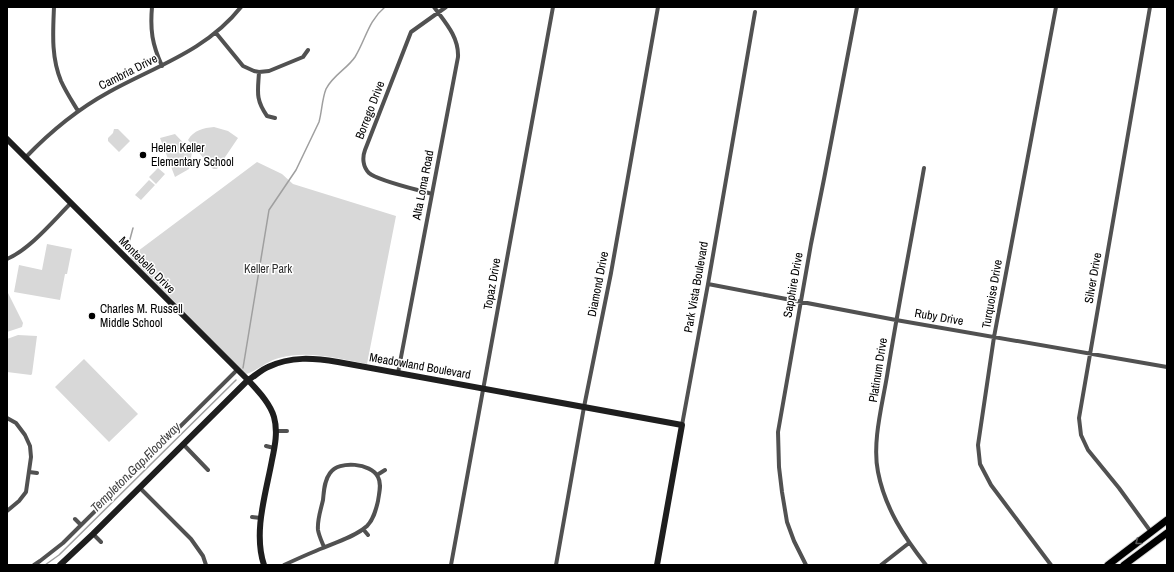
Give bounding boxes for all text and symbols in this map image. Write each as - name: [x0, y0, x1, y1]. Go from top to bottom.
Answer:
- street label: Cambria Drive: [96, 50, 160, 94]
- street label: Borrego Drive: [352, 79, 388, 141]
- place label: Helen Keller Elementary School: [151, 140, 234, 170]
- street label: Alta Loma Road: [408, 149, 438, 222]
- marker: Helen Keller Elementary School: [138, 150, 148, 160]
- street label: Montebello Drive: [115, 233, 179, 297]
- street label: Park Vista Boulevard: [680, 240, 712, 334]
- street label: Diamond Drive: [584, 250, 612, 318]
- street label: Sapphire Drive: [779, 251, 807, 319]
- street label: Silver Drive: [1081, 251, 1105, 305]
- street label: Topaz Drive: [480, 257, 504, 311]
- street label: Turquoise Drive: [978, 258, 1006, 330]
- park label: Keller Park: [244, 261, 292, 277]
- place label: Charles M. Russell Middle School: [100, 301, 183, 331]
- street label: Ruby Drive: [913, 305, 965, 329]
- marker: Charles M. Russell Middle School: [87, 311, 97, 321]
- street label: Platinum Drive: [865, 337, 891, 403]
- street label: Meadowland Boulevard: [368, 349, 472, 383]
- water label: Templeton Gap Floodway: [87, 418, 184, 516]
- one-way arrow: [1135, 538, 1142, 545]

